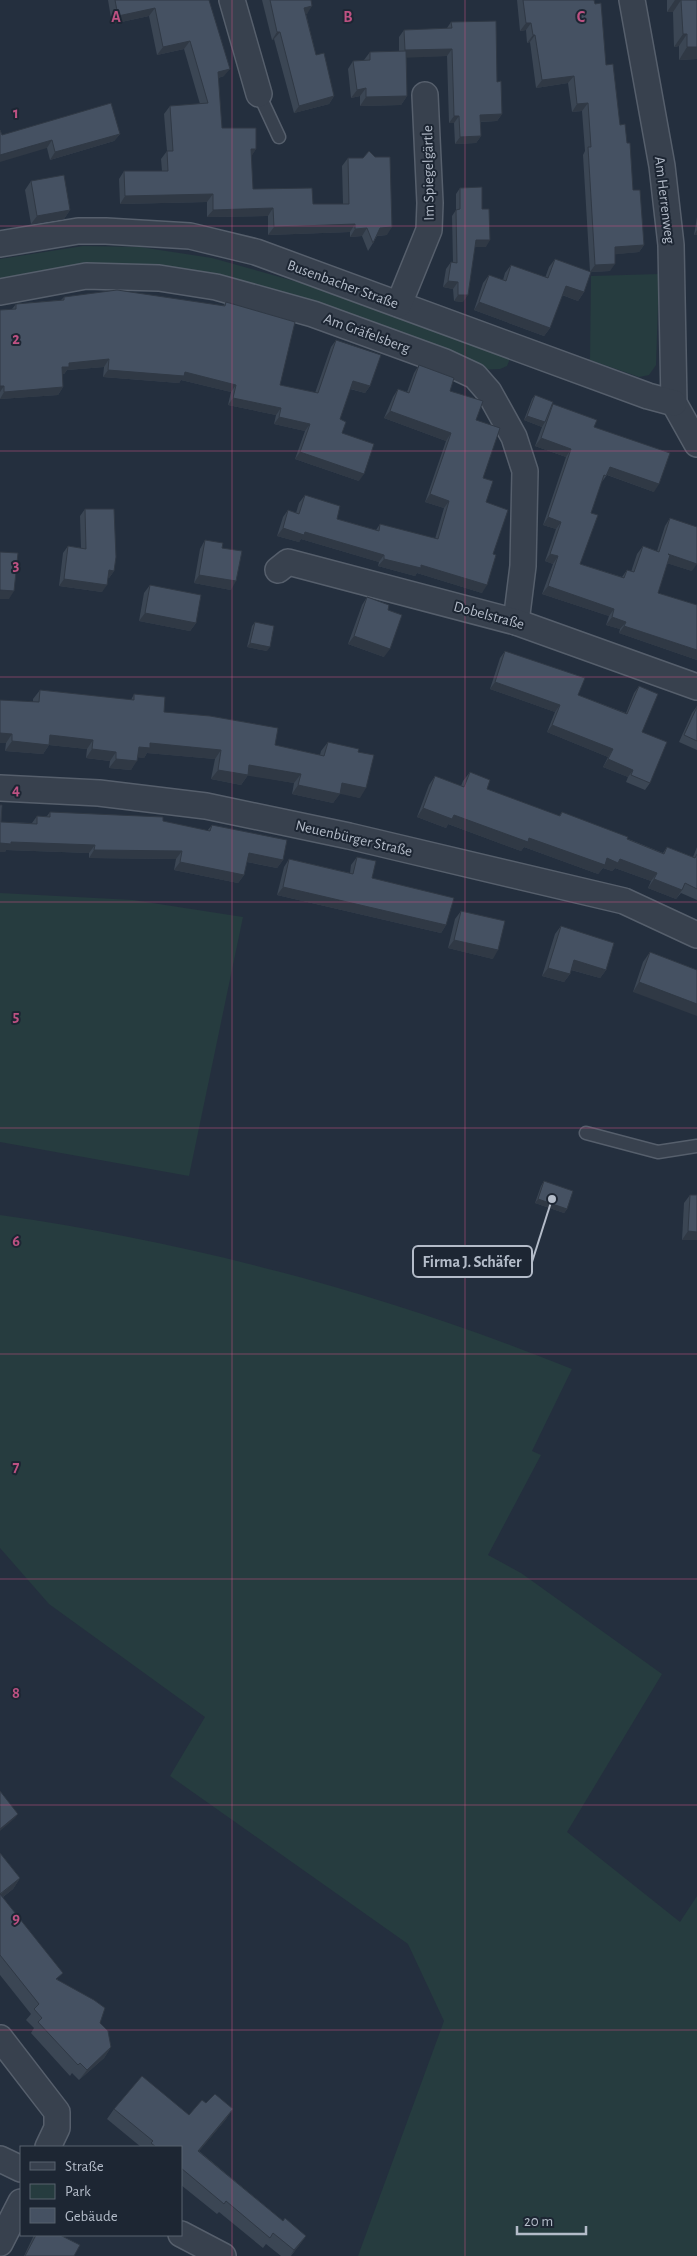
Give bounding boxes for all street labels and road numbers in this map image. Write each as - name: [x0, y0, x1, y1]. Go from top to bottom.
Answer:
- street label: Im Spiegelgärtle: [420, 125, 437, 221]
- street label: Am Herrenweg: [652, 156, 677, 245]
- street label: Busenbacher Straße: [285, 257, 400, 312]
- street label: Am Gräfelsberg: [322, 311, 413, 356]
- street label: Dobelstraße: [452, 599, 526, 632]
- street label: Neuenbürger Straße: [294, 818, 414, 859]

